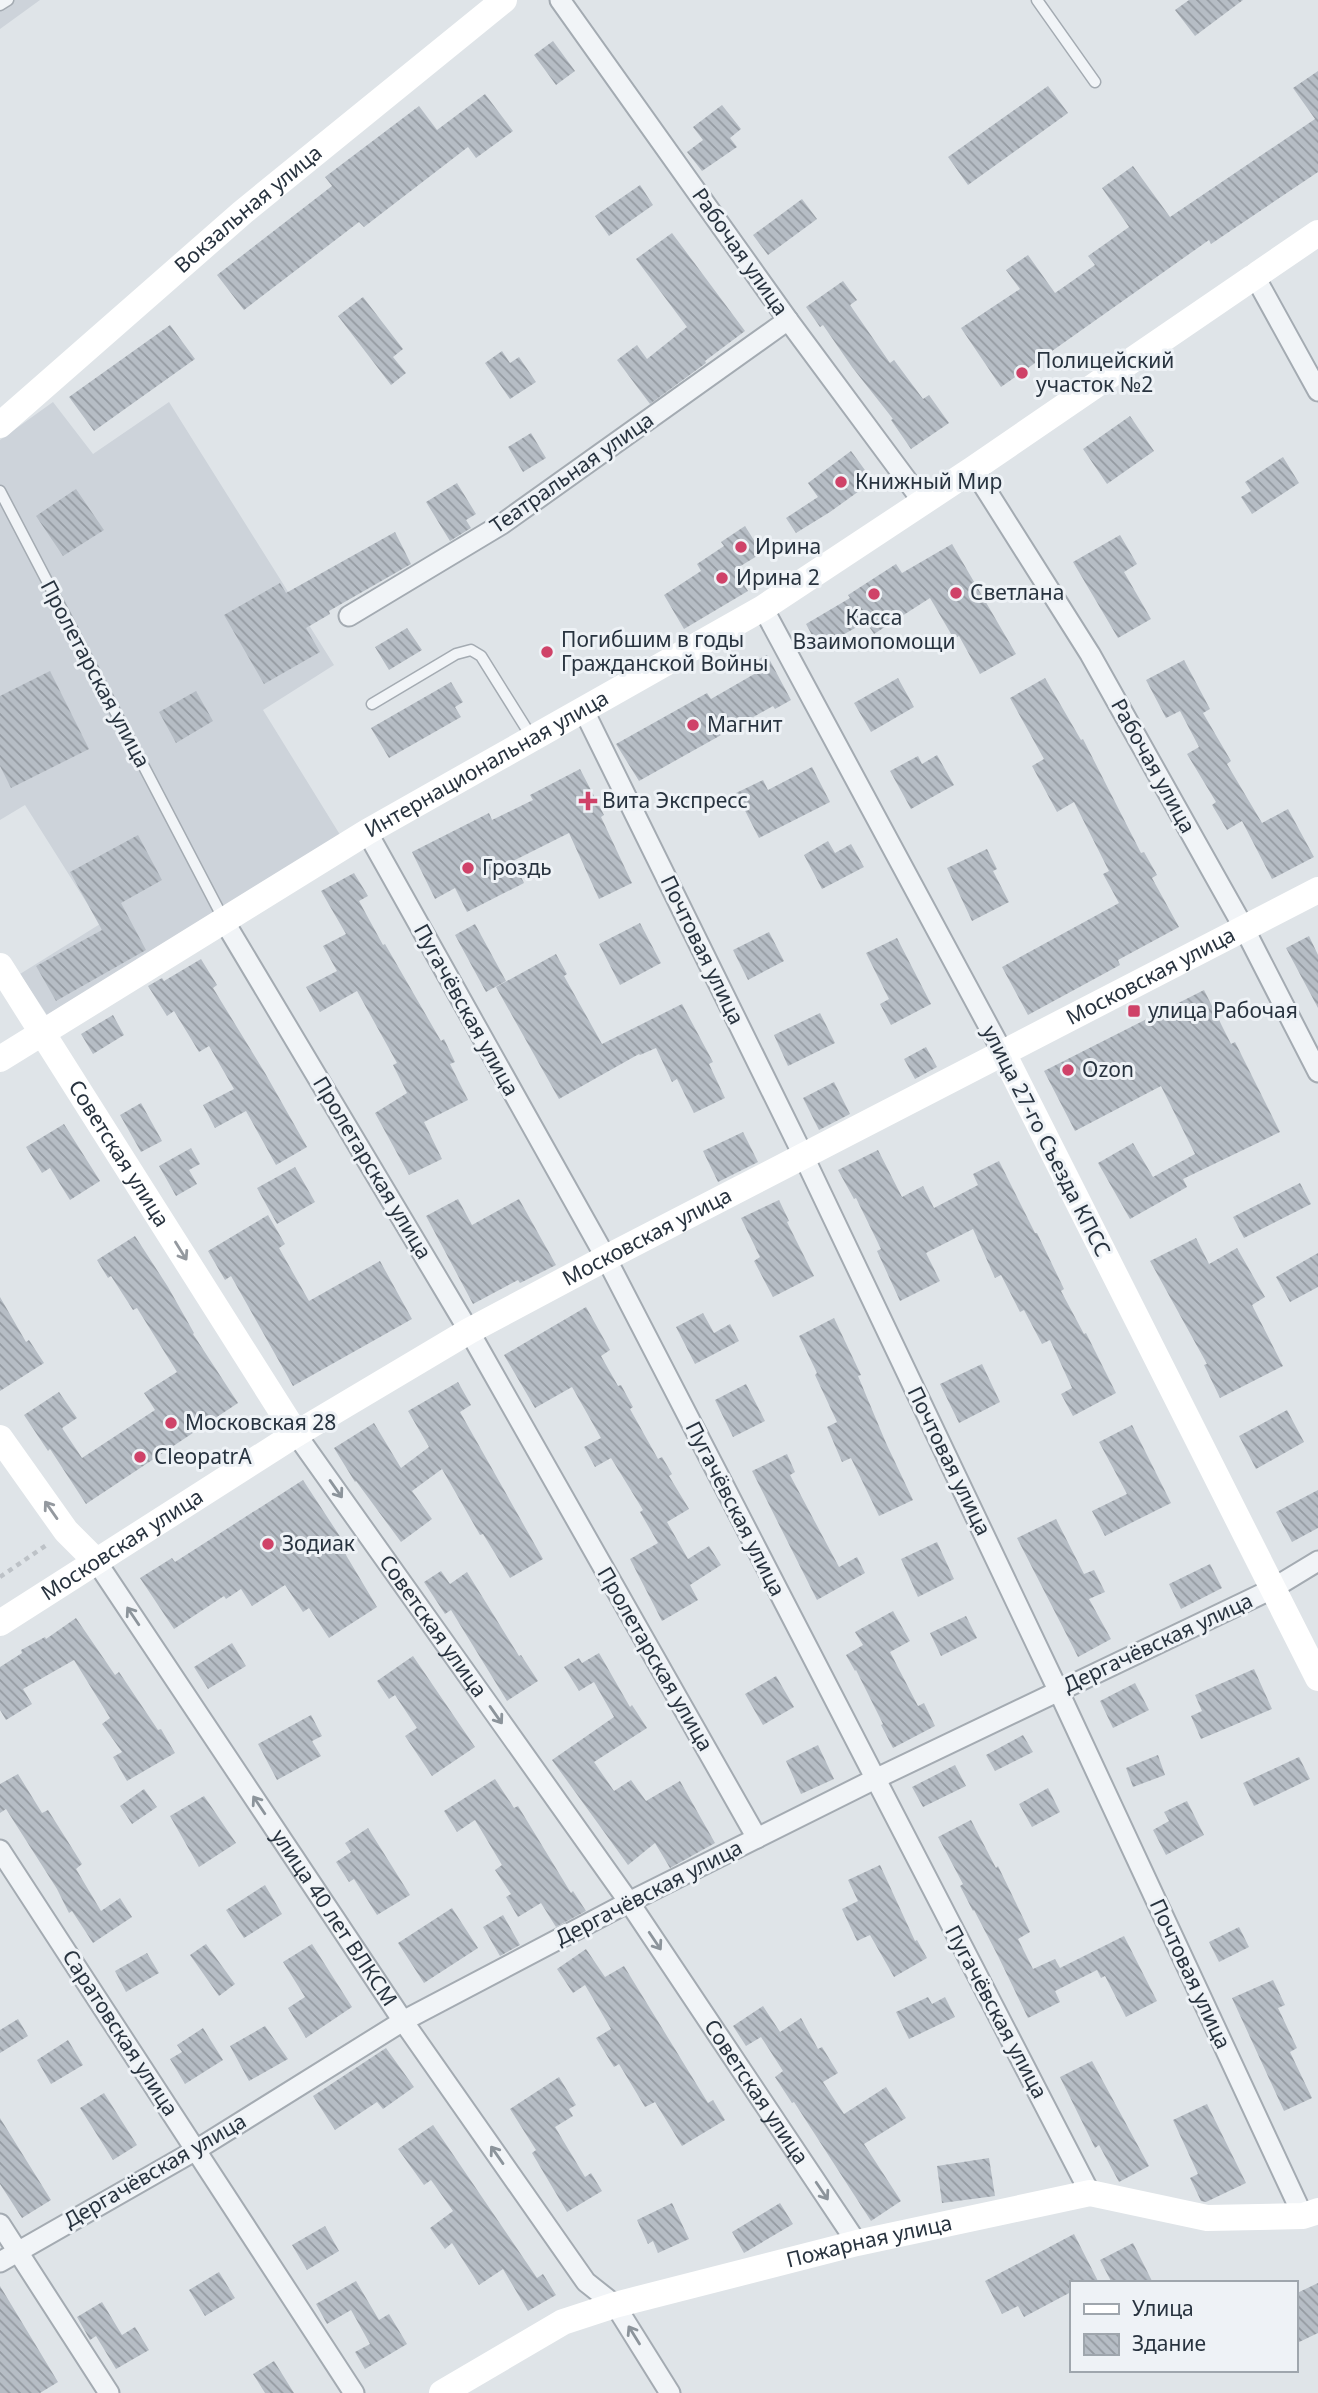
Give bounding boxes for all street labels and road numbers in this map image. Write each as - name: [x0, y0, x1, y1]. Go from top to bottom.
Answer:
- street label: Вокзальная улица: [168, 138, 327, 279]
- street label: Рабочая улица: [686, 182, 795, 321]
- street label: Театральная улица: [484, 405, 659, 539]
- street label: Пролетарская улица: [35, 575, 157, 772]
- street label: Интернациональная улица: [359, 683, 613, 844]
- street label: Рабочая улица: [1105, 693, 1202, 838]
- street label: Почтовая улица: [655, 870, 751, 1029]
- street label: Пугачёвская улица: [408, 918, 526, 1101]
- street label: Московская улица: [1061, 920, 1240, 1031]
- street label: улица 27-го Съезда КПСС: [976, 1020, 1117, 1261]
- street label: Пролетарская улица: [307, 1071, 439, 1264]
- street label: Советская улица: [63, 1074, 176, 1232]
- street label: Московская улица: [557, 1181, 736, 1292]
- street label: Почтовая улица: [902, 1381, 998, 1540]
- street label: Пугачёвская улица: [680, 1416, 792, 1601]
- street label: Московская улица: [35, 1482, 208, 1606]
- street label: Советская улица: [373, 1549, 494, 1703]
- street label: Пролетарская улица: [592, 1561, 720, 1756]
- street label: Дергачёвская улица: [1058, 1586, 1257, 1698]
- street label: улица 40 лет ВЛКСМ: [266, 1823, 404, 2011]
- street label: Дергачёвская улица: [550, 1833, 747, 1951]
- street label: Почтовая улица: [1144, 1894, 1238, 2053]
- street label: Пугачёвская улица: [939, 1920, 1054, 2103]
- street label: Саратовская улица: [57, 1944, 185, 2121]
- street label: Советская улица: [698, 2014, 815, 2169]
- street label: Дергачёвская улица: [58, 2106, 251, 2234]
- street label: Пожарная улица: [783, 2208, 954, 2274]

